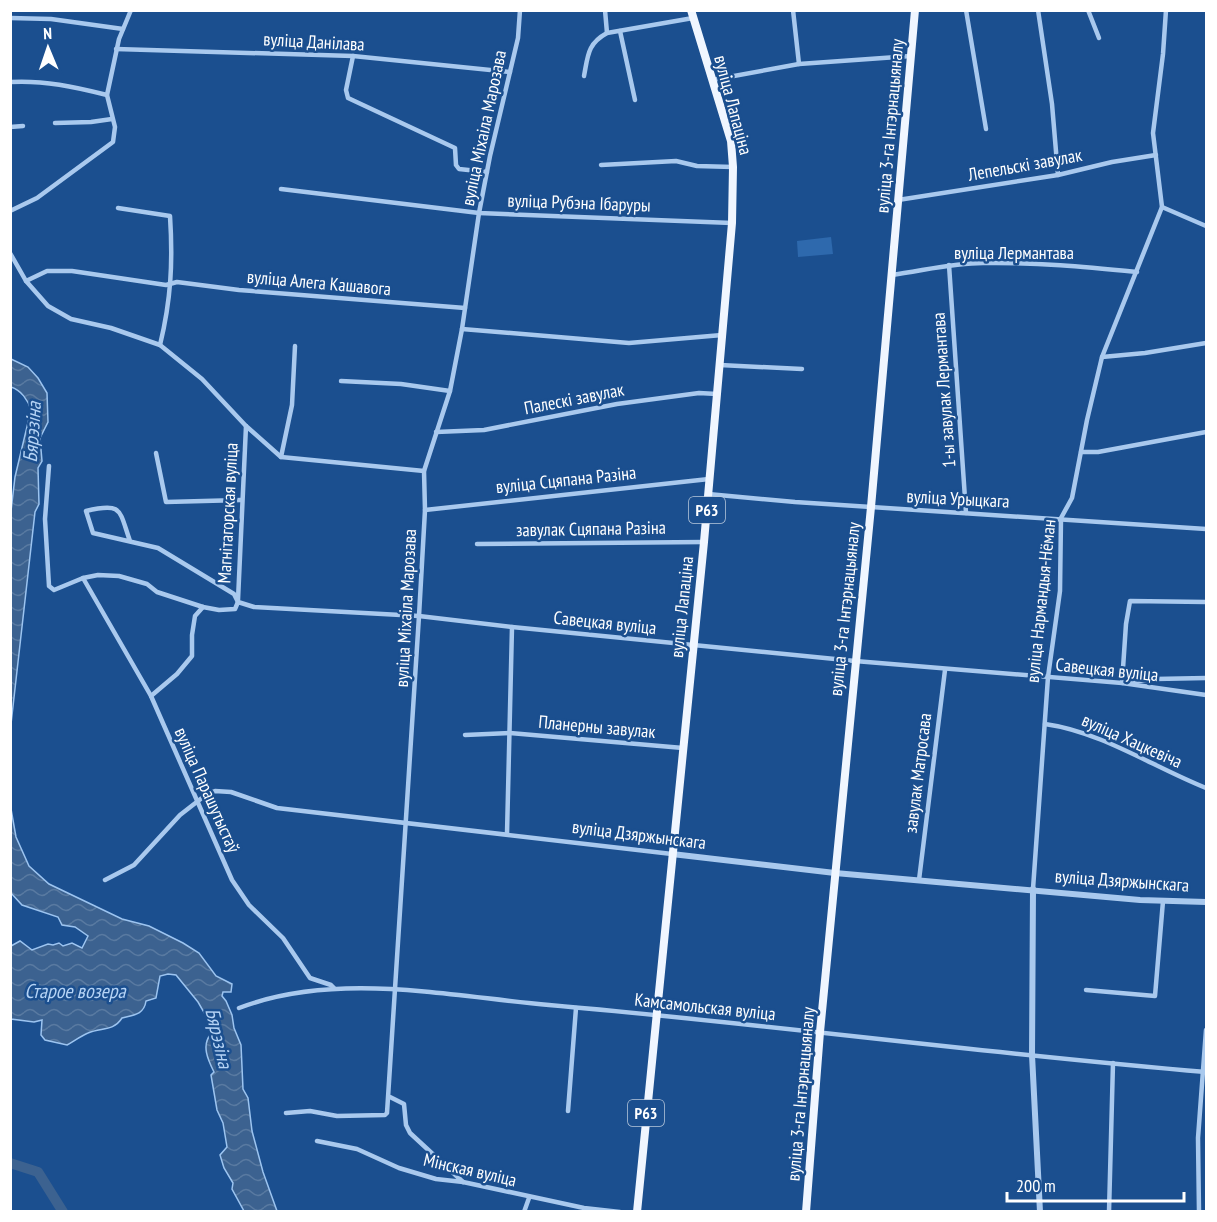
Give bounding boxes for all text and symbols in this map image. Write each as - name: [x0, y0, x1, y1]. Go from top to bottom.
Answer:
- north arrow: [18, 18, 78, 78]
- text: N: [43, 23, 52, 43]
- street label: вуліца Данілава: [263, 27, 365, 56]
- street label: вуліца 3-га Інтэрнацыяналу: [870, 38, 909, 214]
- street label: вуліца Міхаіла Марозава: [456, 48, 511, 208]
- street label: вуліца Лапаціна: [709, 53, 758, 157]
- street label: Лепельскі завулак: [965, 143, 1084, 186]
- street label: вуліца Рубэна Ібаруры: [507, 189, 651, 216]
- street label: вуліца Лермантава: [954, 241, 1074, 264]
- street label: вуліца Алега Кашавога: [246, 265, 392, 300]
- street label: 1-ы завулак Лермантава: [927, 312, 960, 468]
- street label: Палескі завулак: [522, 378, 626, 419]
- water label: Бярэзіна: [17, 400, 47, 463]
- street label: Магнітагорская вуліца: [212, 442, 243, 584]
- street label: вуліца Сцяпана Разіна: [495, 461, 637, 498]
- street label: вуліца Урыцкага: [906, 484, 1010, 513]
- road number: Р63: [689, 497, 725, 523]
- street label: завулак Сцяпана Разіна: [516, 516, 666, 541]
- street label: вуліца Нармандыя-Нёман: [1020, 518, 1061, 684]
- street label: вуліца 3-га Інтэрнацыяналу: [824, 521, 865, 697]
- street label: вуліца Міхаіла Марозава: [390, 528, 421, 688]
- street label: вуліца Лапаціна: [665, 555, 698, 659]
- street label: Савецкая вуліца: [553, 606, 658, 639]
- street label: Савецкая вуліца: [1055, 653, 1160, 686]
- street label: вуліца Хацкевіча: [1078, 708, 1186, 773]
- street label: Планерны завулак: [538, 710, 656, 743]
- street label: завулак Матросава: [899, 712, 936, 834]
- street label: вуліца Парашутыстаў: [170, 724, 245, 856]
- street label: вуліца Дзяржынскага: [571, 815, 707, 854]
- street label: вуліца Дзяржынскага: [1054, 864, 1190, 897]
- water label: Старое возера: [24, 978, 127, 1004]
- street label: Камсамольская вуліца: [633, 988, 777, 1025]
- water label: Бярэзіна: [199, 1005, 239, 1072]
- street label: вуліца 3-га Інтэрнацыяналу: [781, 1006, 820, 1182]
- road number: Р63: [628, 1100, 664, 1126]
- street label: Мінская вуліца: [421, 1148, 519, 1191]
- scale bar: [1007, 1165, 1184, 1203]
- text: 200 m: [1016, 1174, 1056, 1197]

